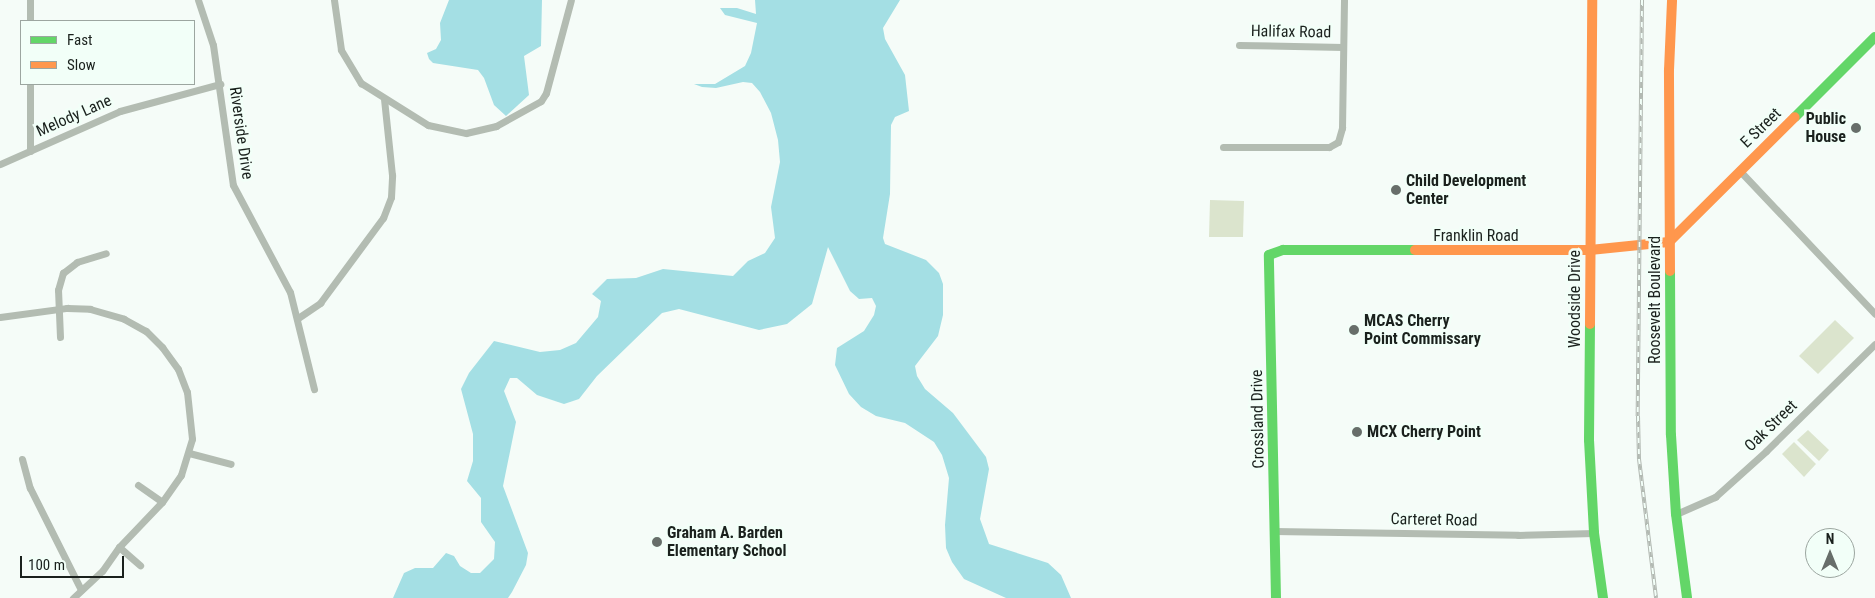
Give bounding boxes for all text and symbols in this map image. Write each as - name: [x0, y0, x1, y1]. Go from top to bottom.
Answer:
- legend: [20, 20, 195, 85]
- street label: Halifax Road: [1251, 22, 1331, 42]
- text: Fast: [67, 31, 92, 49]
- text: Slow: [67, 56, 96, 74]
- street label: Riverside Drive: [225, 85, 257, 181]
- street label: Melody Lane: [34, 91, 114, 141]
- street label: E Street: [1737, 104, 1785, 152]
- place label: Public House: [1805, 109, 1846, 147]
- marker: Public House: [1850, 122, 1862, 134]
- place label: Child Development Center: [1406, 171, 1526, 209]
- marker: Child Development Center: [1390, 184, 1402, 196]
- street label: Franklin Road: [1433, 226, 1519, 246]
- street label: Roosevelt Boulevard: [1645, 236, 1665, 364]
- street label: Woodside Drive: [1565, 250, 1585, 348]
- place label: MCAS Cherry Point Commissary: [1364, 311, 1481, 349]
- marker: MCAS Cherry Point Commissary: [1348, 324, 1360, 336]
- street label: Crossland Drive: [1248, 369, 1268, 469]
- street label: Oak Street: [1741, 396, 1801, 456]
- place label: MCX Cherry Point: [1367, 422, 1481, 442]
- marker: MCX Cherry Point: [1351, 426, 1363, 438]
- street label: Carteret Road: [1390, 510, 1478, 530]
- place label: Graham A. Barden Elementary School: [667, 523, 786, 561]
- north arrow: [1805, 528, 1855, 578]
- text: N: [1826, 531, 1834, 547]
- marker: Graham A. Barden Elementary School: [651, 536, 663, 548]
- scale bar: [22, 546, 126, 578]
- text: 100 m: [28, 556, 65, 574]

